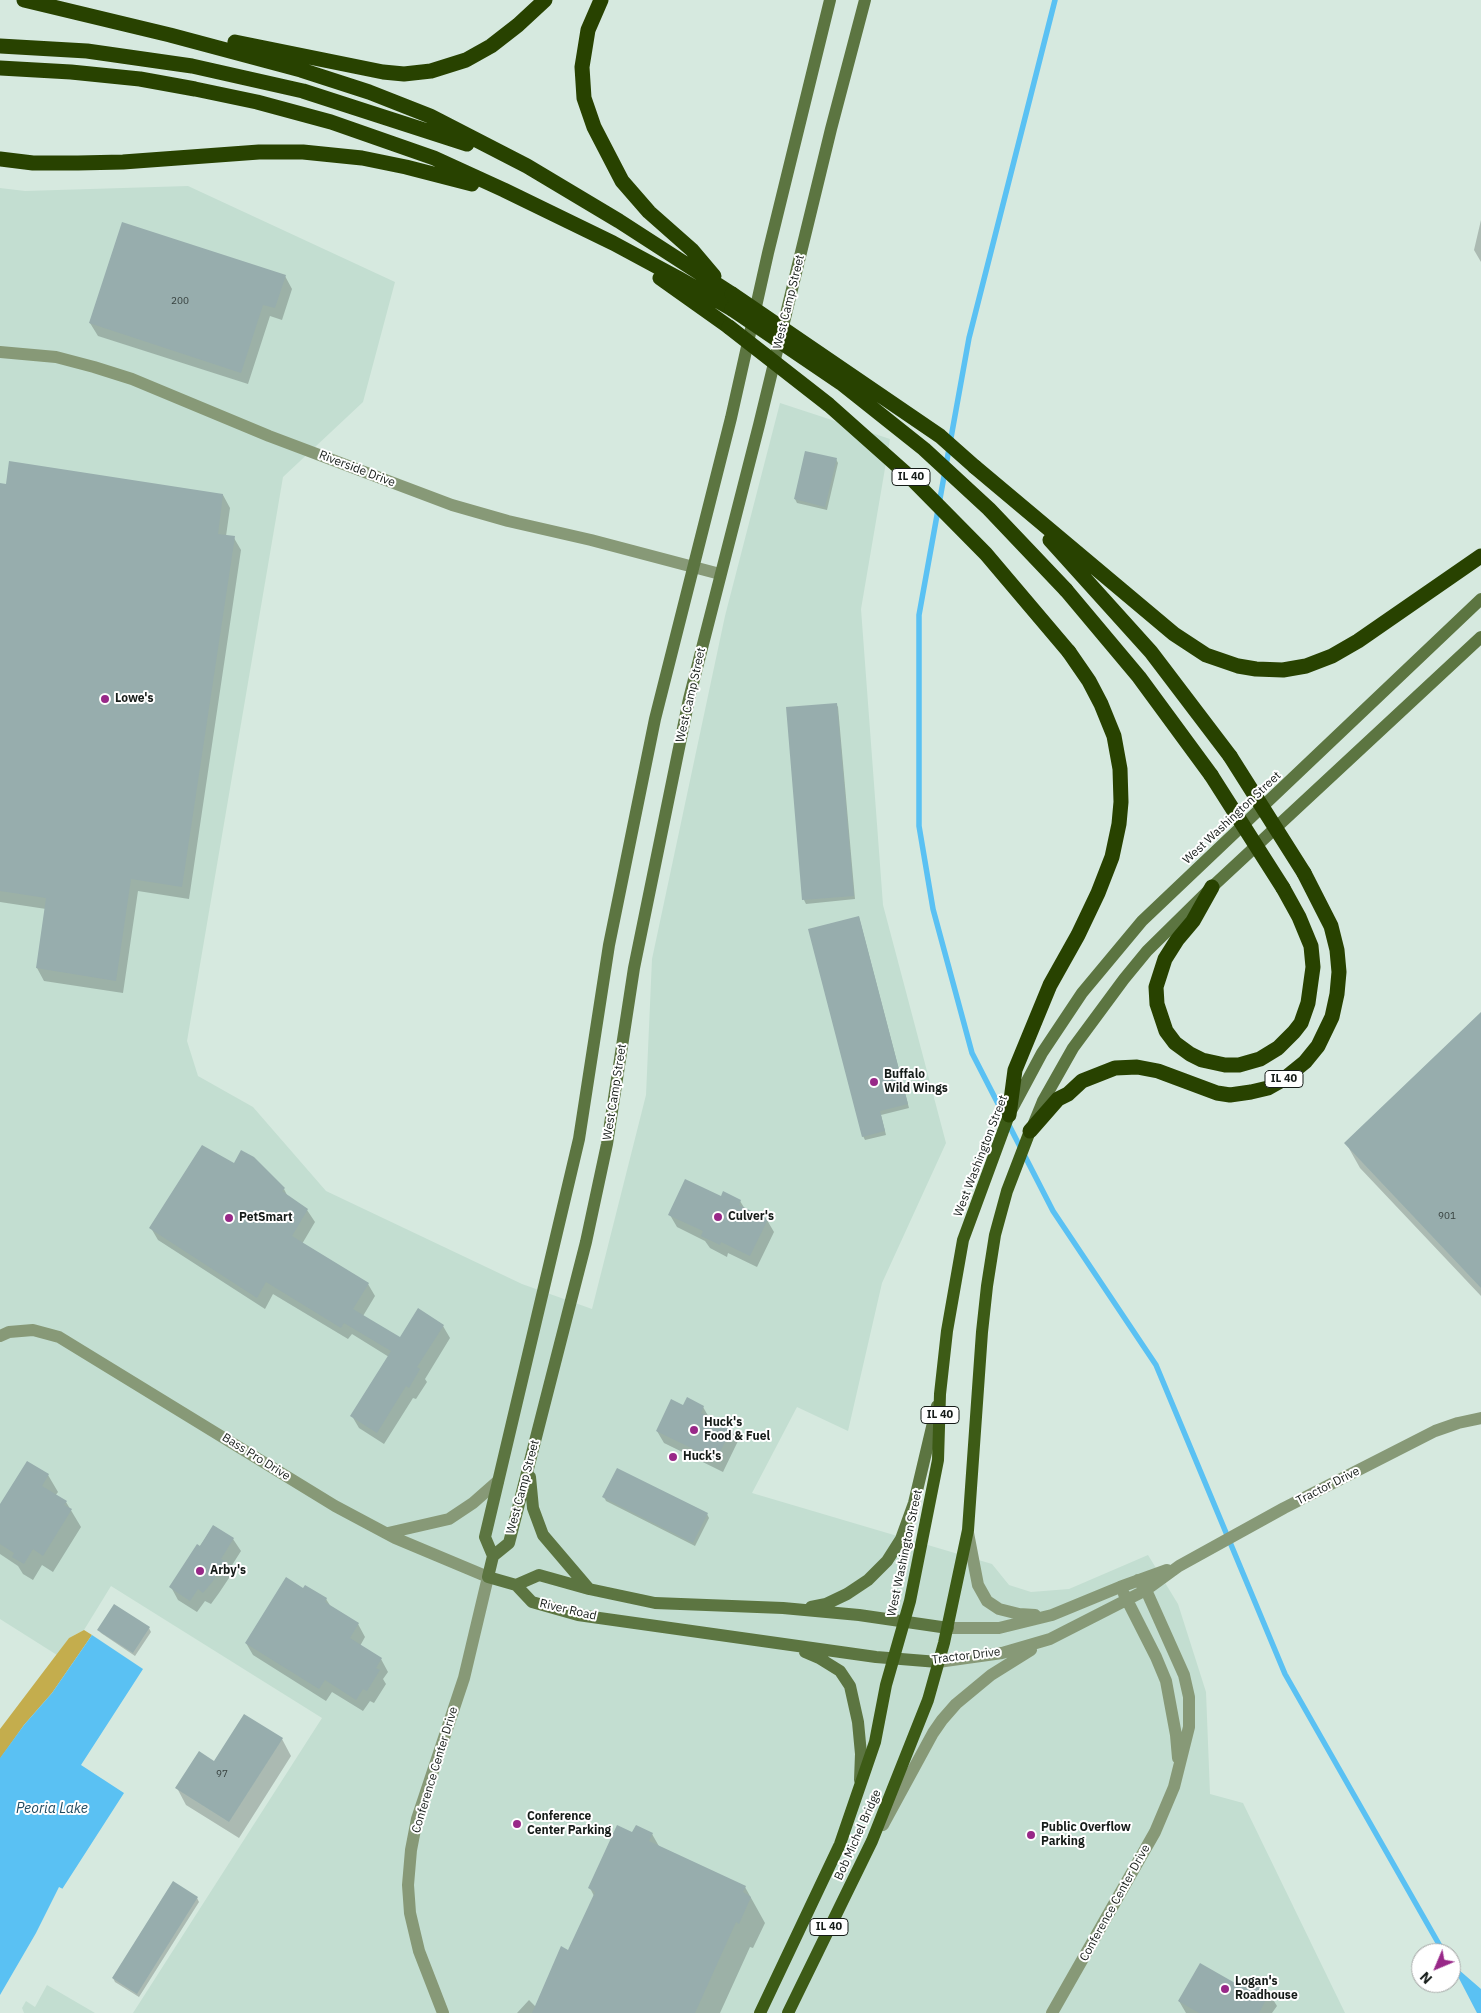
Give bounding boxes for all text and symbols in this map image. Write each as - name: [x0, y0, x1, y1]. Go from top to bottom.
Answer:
- street label: West Camp Street: [770, 253, 808, 351]
- house number: 200: [171, 295, 189, 307]
- street label: Riverside Drive: [317, 448, 397, 490]
- road number: IL 40: [892, 468, 930, 486]
- street label: West Camp Street: [673, 646, 709, 744]
- place label: Lowe's: [115, 692, 154, 706]
- marker: Lowe's: [99, 693, 111, 705]
- street label: West Washington Street: [1180, 769, 1284, 867]
- street label: West Camp Street: [600, 1043, 630, 1141]
- place label: Buffalo Wild Wings: [884, 1068, 948, 1096]
- road number: IL 40: [1265, 1070, 1303, 1088]
- marker: Buffalo Wild Wings: [868, 1076, 880, 1088]
- street label: West Washington Street: [951, 1093, 1011, 1219]
- place label: Culver's: [728, 1210, 774, 1224]
- house number: 901: [1438, 1210, 1456, 1222]
- place label: PetSmart: [239, 1211, 293, 1225]
- marker: Culver's: [712, 1211, 724, 1223]
- marker: PetSmart: [223, 1212, 235, 1224]
- road number: IL 40: [921, 1406, 959, 1424]
- place label: Huck's Food & Fuel: [704, 1416, 770, 1444]
- marker: Huck's Food & Fuel: [688, 1424, 700, 1436]
- street label: Bass Pro Drive: [219, 1430, 293, 1484]
- street label: West Camp Street: [503, 1438, 543, 1536]
- place label: Huck's: [683, 1450, 721, 1464]
- marker: Huck's: [667, 1451, 679, 1463]
- street label: Tractor Drive: [1294, 1464, 1362, 1508]
- street label: West Washington Street: [885, 1488, 925, 1618]
- place label: Arby's: [210, 1564, 246, 1578]
- marker: Arby's: [194, 1565, 206, 1577]
- street label: River Road: [538, 1596, 598, 1624]
- street label: Tractor Drive: [931, 1645, 1001, 1667]
- street label: Conference Center Drive: [409, 1705, 461, 1835]
- house number: 97: [216, 1768, 228, 1780]
- street label: Bob Michel Bridge: [832, 1787, 884, 1883]
- water label: Peoria Lake: [16, 1801, 88, 1817]
- place label: Conference Center Parking: [527, 1810, 611, 1838]
- marker: Conference Center Parking: [511, 1818, 523, 1830]
- place label: Public Overflow Parking: [1041, 1821, 1131, 1849]
- marker: Public Overflow Parking: [1025, 1829, 1037, 1841]
- street label: Conference Center Drive: [1077, 1842, 1153, 1964]
- road number: IL 40: [810, 1918, 848, 1935]
- north arrow: [1411, 1943, 1461, 1993]
- text: N: [1416, 1968, 1436, 1988]
- place label: Logan's Roadhouse: [1235, 1975, 1298, 2003]
- marker: Logan's Roadhouse: [1219, 1983, 1231, 1995]

